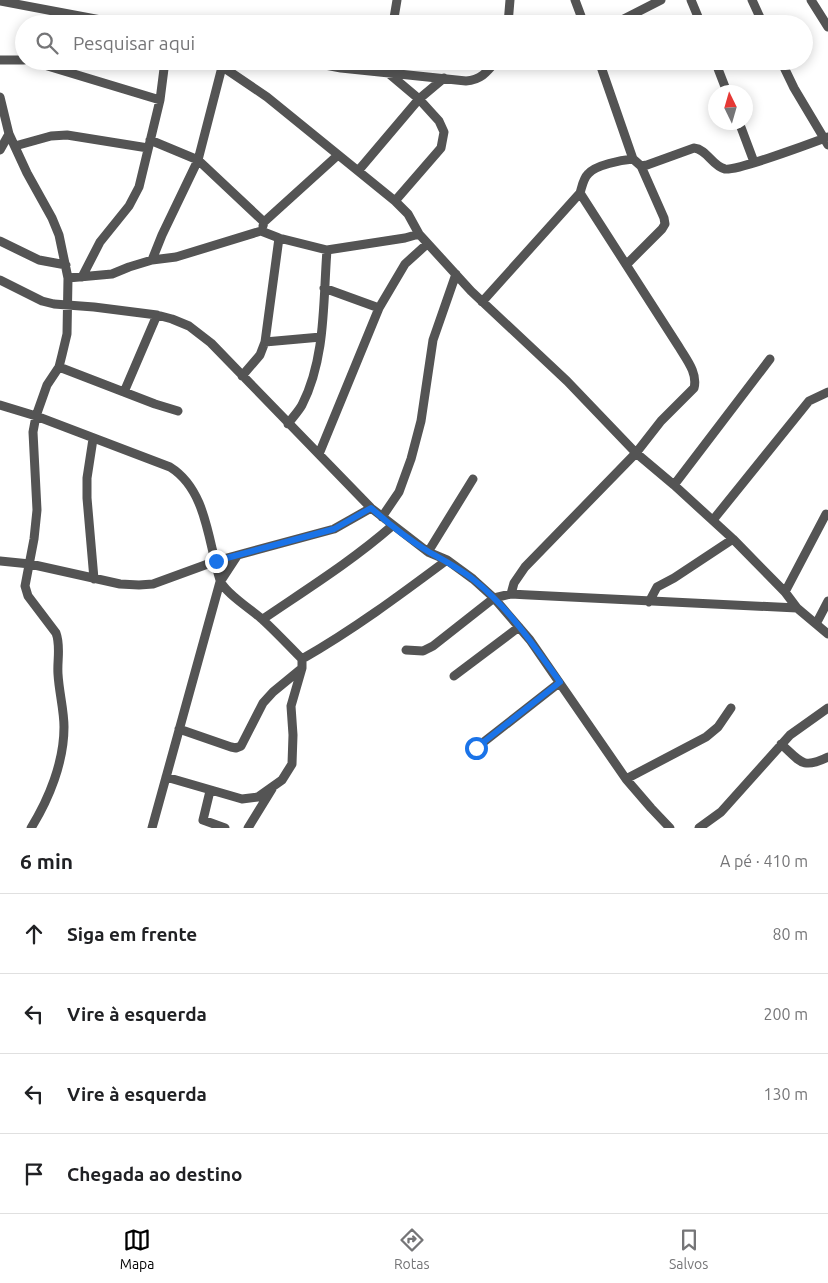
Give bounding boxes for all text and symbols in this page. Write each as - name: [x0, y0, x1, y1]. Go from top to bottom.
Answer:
- search box: [15, 15, 813, 70]
- icon: search: [33, 29, 61, 57]
- text: Pesquisar aqui: [73, 32, 195, 54]
- north arrow: [708, 85, 753, 130]
- route end: [205, 550, 228, 573]
- route start: [465, 737, 488, 760]
- text: 6 min: [20, 849, 73, 873]
- text: A pé · 410 m: [720, 852, 808, 870]
- icon: ahead: [20, 920, 48, 948]
- text: Siga em frente: [67, 923, 197, 945]
- text: 80 m: [772, 925, 808, 943]
- icon: left: [20, 1000, 48, 1028]
- text: Vire à esquerda: [67, 1003, 207, 1025]
- text: 200 m: [763, 1005, 808, 1023]
- icon: left: [20, 1080, 48, 1108]
- text: Vire à esquerda: [67, 1083, 207, 1105]
- text: 130 m: [763, 1085, 808, 1103]
- icon: arrive: [20, 1160, 48, 1188]
- text: Chegada ao destino: [67, 1163, 243, 1185]
- tab: Mapa: [120, 1226, 154, 1272]
- tab: Rotas: [394, 1226, 430, 1272]
- tab: Salvos: [669, 1226, 708, 1272]

